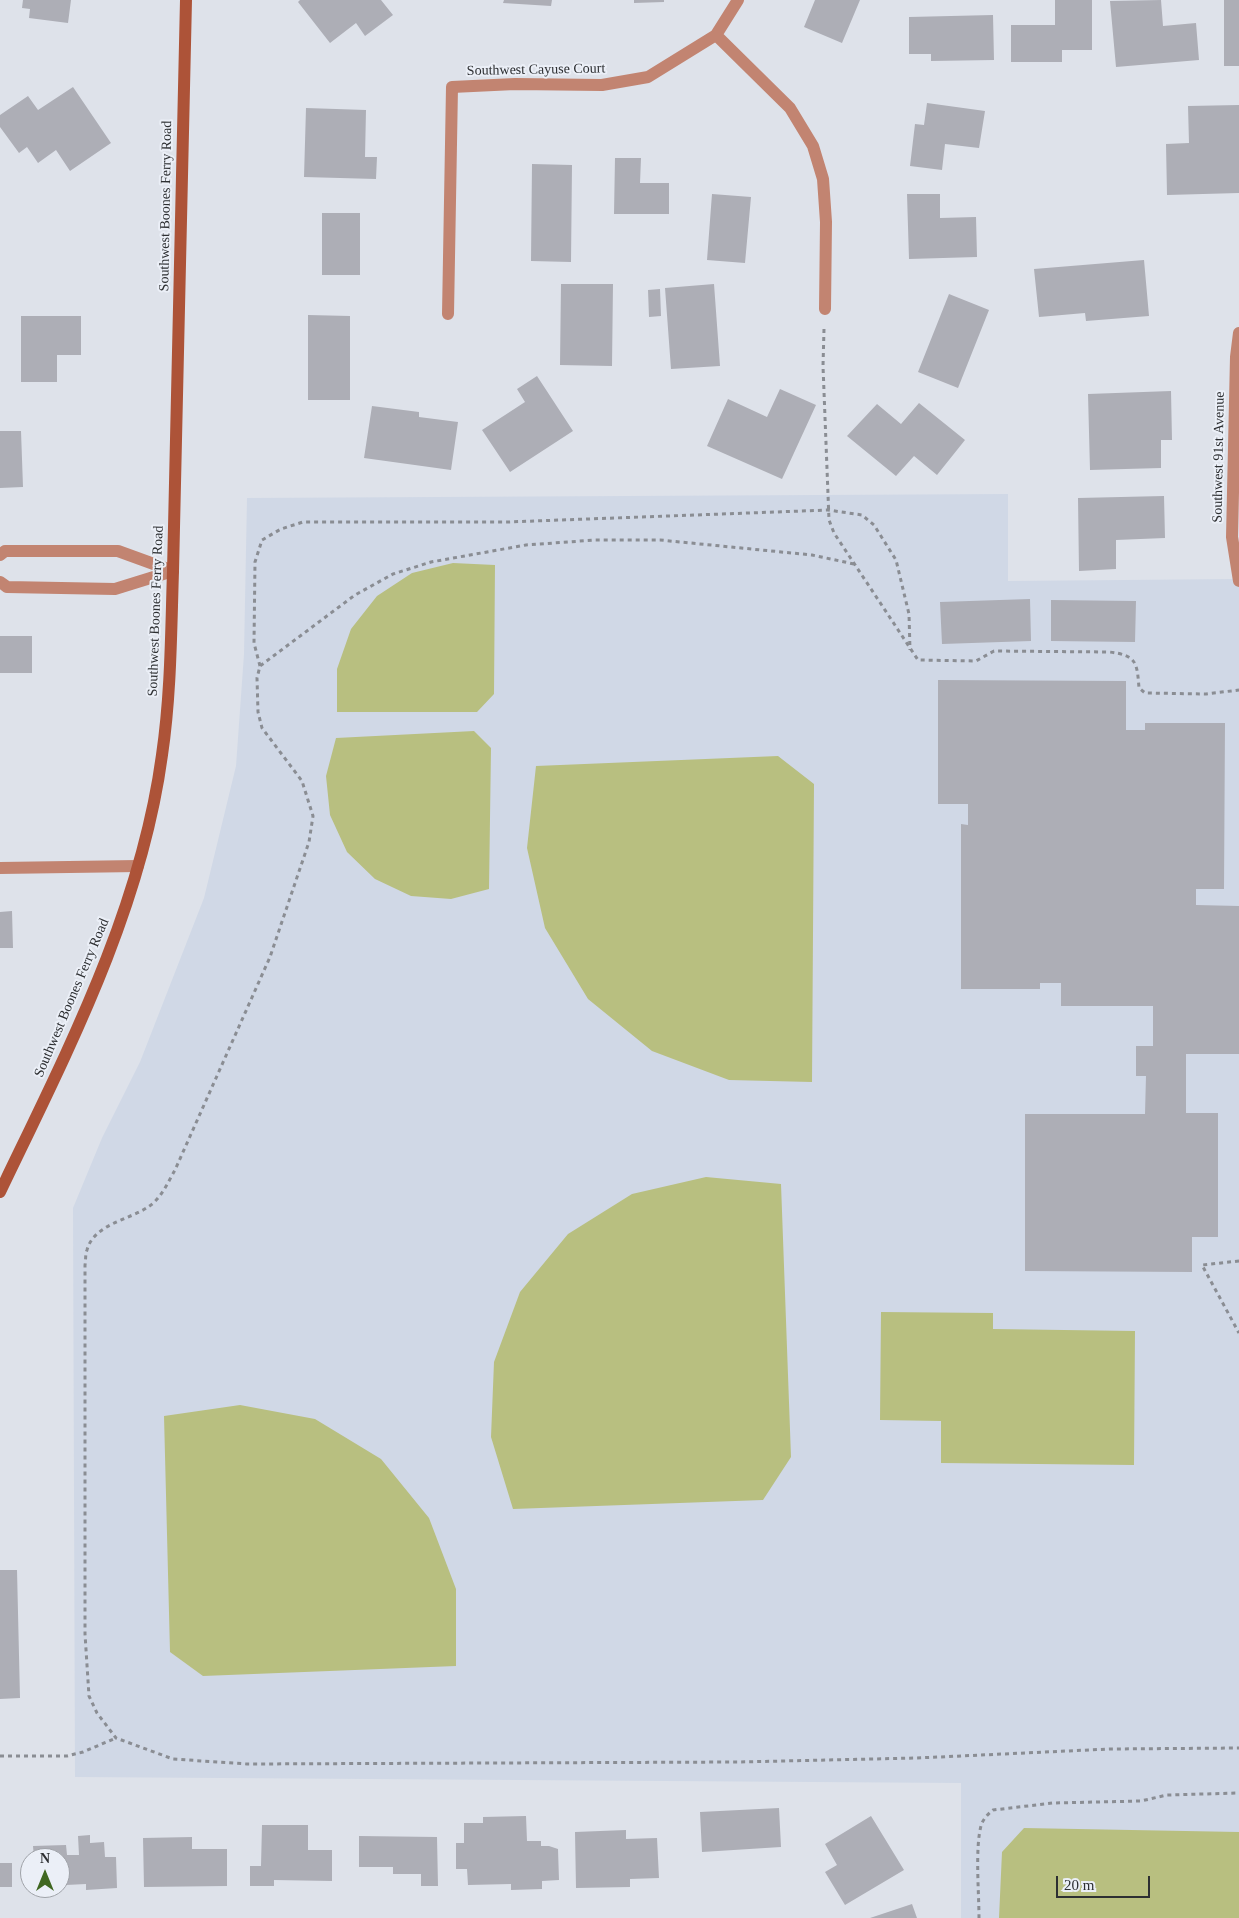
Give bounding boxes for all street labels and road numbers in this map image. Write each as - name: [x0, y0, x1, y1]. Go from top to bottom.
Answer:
- street label: Southwest Cayuse Court: [467, 60, 605, 80]
- street label: Southwest Boones Ferry Road: [156, 121, 176, 291]
- street label: Southwest 91st Avenue: [1209, 391, 1229, 523]
- street label: Southwest Boones Ferry Road: [145, 525, 167, 697]
- street label: Southwest Boones Ferry Road: [31, 916, 113, 1080]

